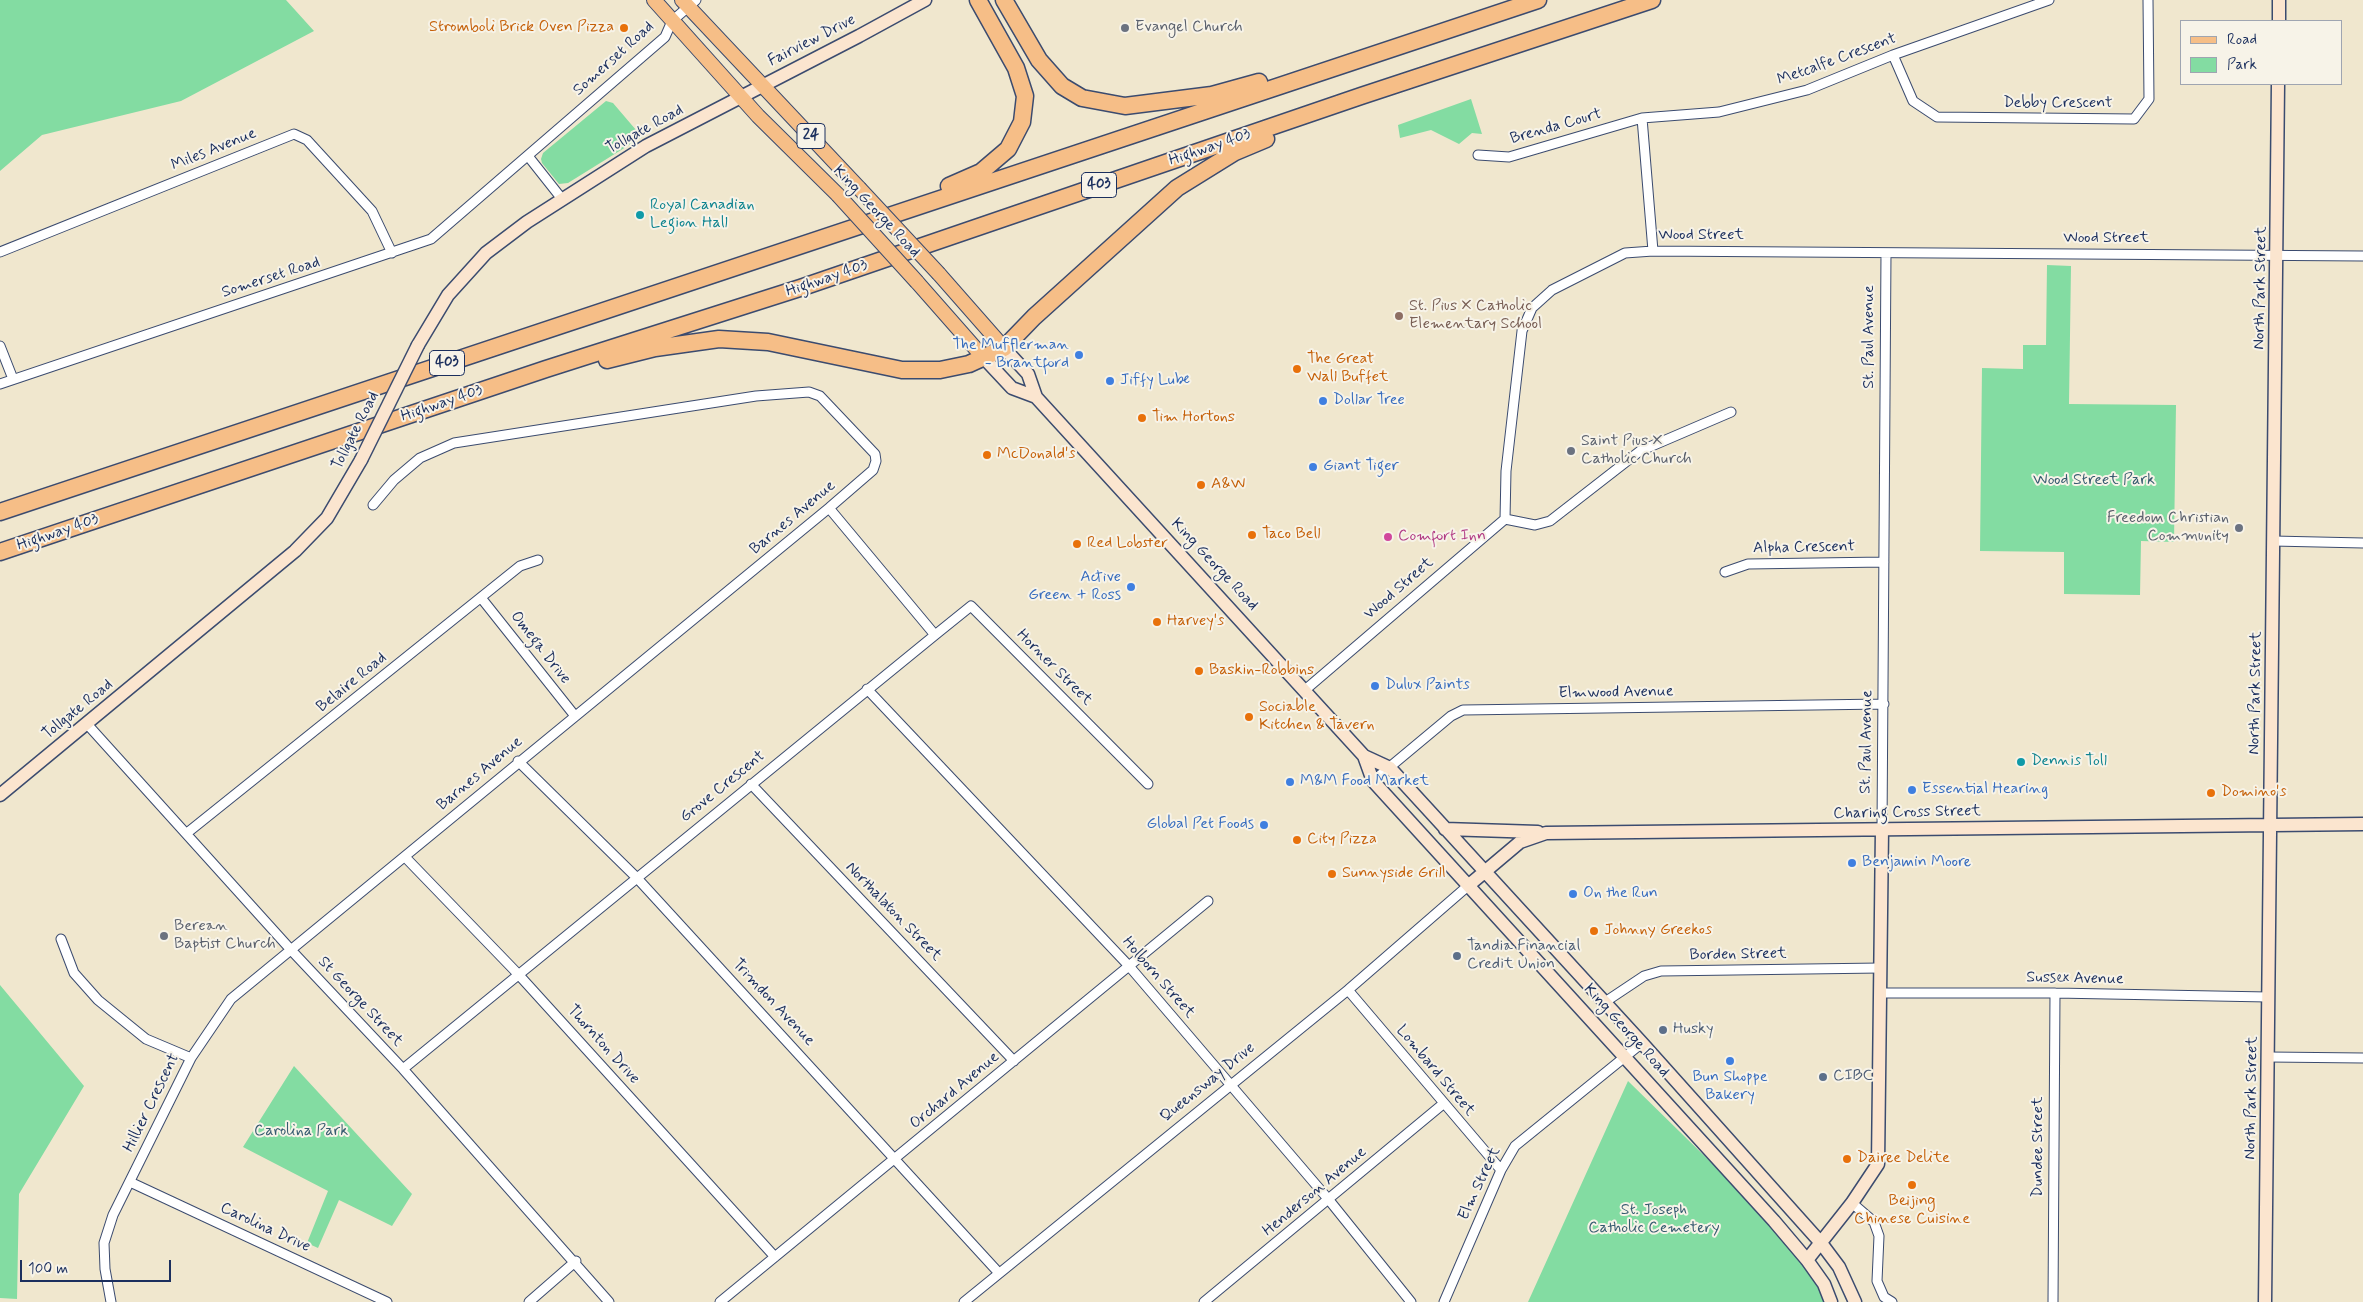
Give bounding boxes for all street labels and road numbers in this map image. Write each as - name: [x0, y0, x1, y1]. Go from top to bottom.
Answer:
- street label: Fairview Drive: [765, 11, 859, 71]
- street label: Somerset Road: [570, 18, 658, 100]
- street label: Metcalfe Crescent: [1775, 30, 1899, 90]
- street label: Debby Crescent: [2003, 94, 2113, 114]
- street label: Tollgate Road: [603, 101, 687, 159]
- street label: Brenda Court: [1508, 105, 1604, 149]
- street label: Miles Avenue: [169, 124, 259, 176]
- road number: 24: [797, 124, 825, 148]
- street label: Highway 403: [1167, 125, 1253, 171]
- street label: King George Road: [828, 162, 924, 262]
- road number: 403: [1082, 172, 1116, 198]
- street label: Wood Street: [1658, 226, 1744, 246]
- street label: North Park Street: [2250, 226, 2272, 350]
- street label: Wood Street: [2063, 229, 2149, 249]
- street label: Somerset Road: [219, 253, 323, 303]
- street label: Highway 403: [784, 256, 870, 302]
- street label: St. Paul Avenue: [1860, 285, 1880, 389]
- road number: 403: [430, 350, 464, 376]
- street label: Highway 403: [399, 381, 485, 427]
- street label: Tollgate Road: [328, 389, 384, 473]
- street label: Barnes Avenue: [746, 477, 840, 559]
- street label: Highway 403: [15, 510, 101, 556]
- street label: King George Road: [1166, 515, 1262, 615]
- street label: Alpha Crescent: [1753, 538, 1855, 558]
- street label: Wood Street: [1360, 554, 1438, 624]
- street label: Omega Drive: [506, 608, 574, 688]
- street label: Horner Street: [1012, 626, 1096, 710]
- street label: North Park Street: [2245, 631, 2267, 755]
- street label: Belaire Road: [313, 649, 391, 717]
- street label: Tollgate Road: [39, 676, 117, 744]
- street label: Elmwood Avenue: [1558, 682, 1674, 704]
- street label: St. Paul Avenue: [1856, 690, 1878, 794]
- street label: Barnes Avenue: [433, 733, 527, 815]
- street label: Grove Crescent: [677, 747, 769, 827]
- street label: Charing Cross Street: [1833, 802, 1981, 824]
- street label: Northalaton Street: [841, 858, 945, 966]
- street label: Holborn Street: [1117, 933, 1199, 1023]
- street label: Borden Street: [1689, 945, 1787, 965]
- street label: St George Street: [313, 953, 407, 1051]
- street label: Trimdon Avenue: [728, 955, 818, 1051]
- street label: Sussex Avenue: [2026, 969, 2124, 989]
- street label: King George Road: [1579, 980, 1673, 1082]
- street label: Thornton Drive: [562, 1001, 644, 1089]
- street label: Lombard Street: [1391, 1022, 1479, 1120]
- street label: North Park Street: [2241, 1036, 2263, 1160]
- street label: Queensway Drive: [1157, 1039, 1259, 1127]
- street label: Orchard Avenue: [906, 1048, 1004, 1134]
- street label: Hillier Crescent: [120, 1050, 184, 1156]
- street label: Dundee Street: [2029, 1097, 2049, 1197]
- street label: Henderson Avenue: [1259, 1143, 1371, 1241]
- street label: Elm Street: [1455, 1144, 1505, 1224]
- street label: Carolina Drive: [217, 1199, 313, 1257]

